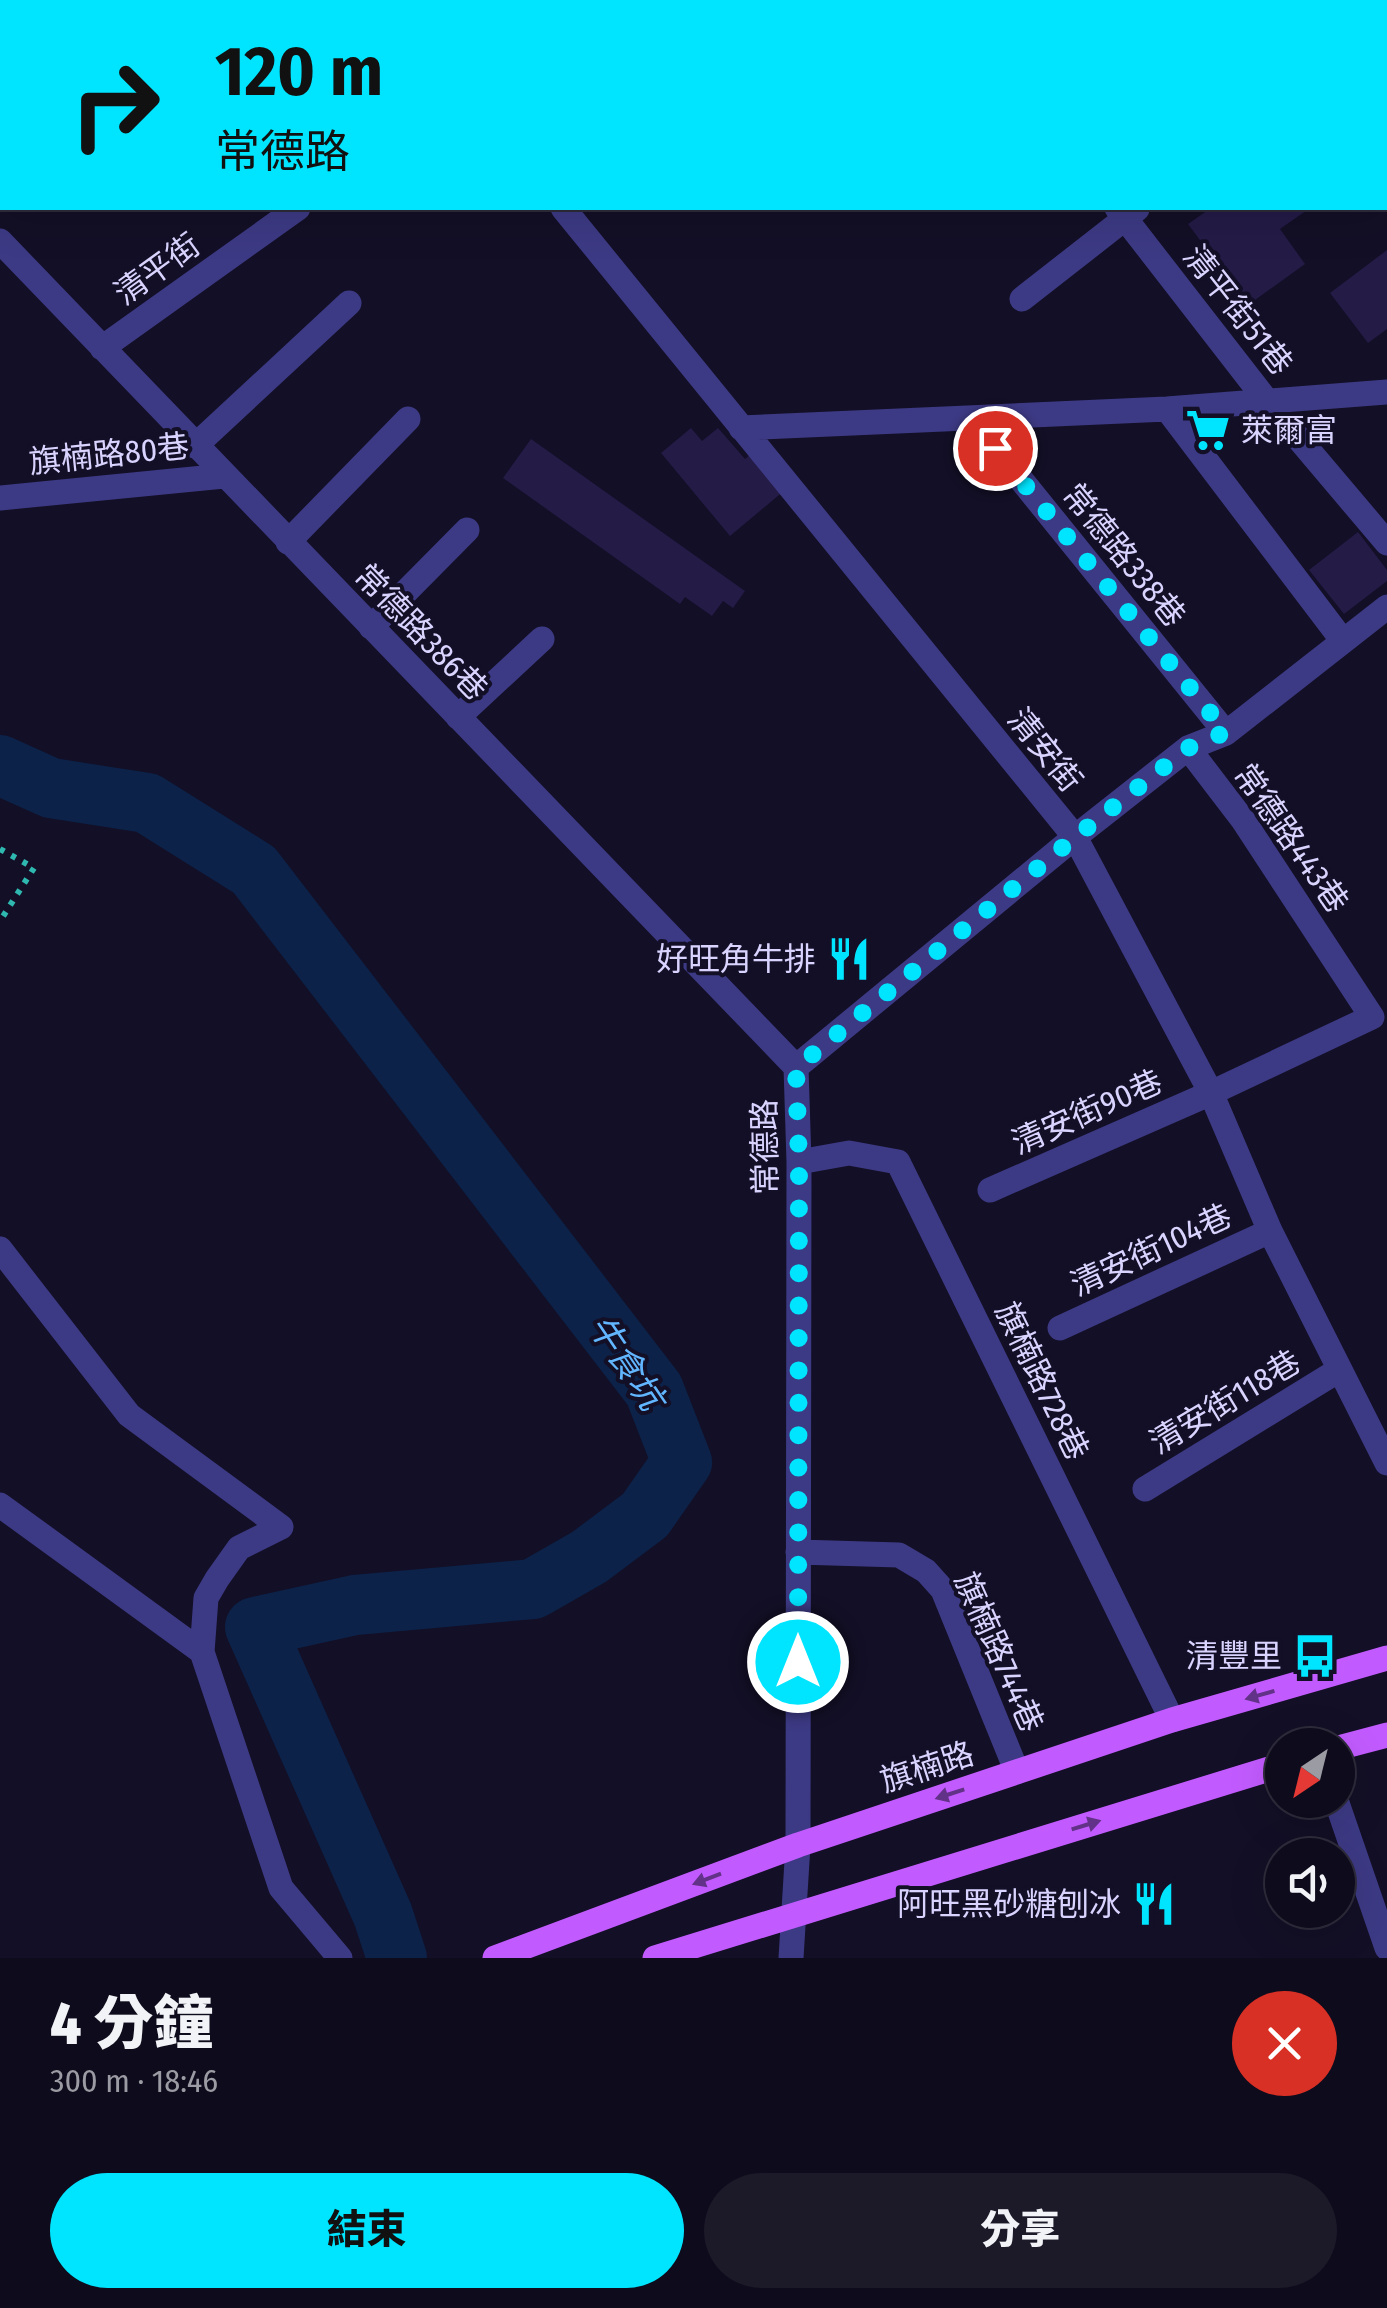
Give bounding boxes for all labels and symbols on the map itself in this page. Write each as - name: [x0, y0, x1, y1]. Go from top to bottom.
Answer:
- street label: 清平街: [107, 225, 207, 313]
- street label: 清平街51巷: [1176, 238, 1300, 382]
- pin: [953, 406, 1038, 491]
- supermarket icon: 萊爾富: [1184, 406, 1232, 454]
- place label: 萊爾富: [1241, 411, 1337, 449]
- street label: 旗楠路80巷: [27, 427, 191, 481]
- street label: 常德路338巷: [1055, 476, 1193, 634]
- street label: 常德路386巷: [347, 556, 495, 708]
- street label: 清安街: [1000, 701, 1090, 799]
- street label: 常德路443巷: [1226, 756, 1356, 920]
- restaurant icon: 好旺角牛排: [825, 935, 873, 983]
- place label: 好旺角牛排: [656, 940, 816, 978]
- street label: 清安街90巷: [1006, 1062, 1168, 1162]
- street label: 常德路: [745, 1099, 785, 1195]
- street label: 清安街104巷: [1065, 1196, 1237, 1304]
- street label: 旗楠路728巷: [988, 1296, 1096, 1466]
- water label: 牛食坑: [579, 1307, 676, 1421]
- street label: 清安街118巷: [1143, 1342, 1307, 1462]
- street label: 旗楠路744巷: [947, 1566, 1051, 1738]
- position arrow: [746, 1610, 850, 1714]
- bus stop icon: 清豐里: [1291, 1632, 1339, 1680]
- place label: 清豐里: [1186, 1637, 1282, 1675]
- one-way arrow: [1244, 1687, 1275, 1703]
- north arrow: [1265, 1728, 1355, 1818]
- street label: 旗楠路: [875, 1734, 979, 1800]
- one-way arrow: [935, 1788, 965, 1803]
- one-way arrow: [1072, 1817, 1102, 1832]
- one-way arrow: [691, 1872, 721, 1887]
- restaurant icon: 阿旺黑砂糖刨冰: [1130, 1880, 1178, 1928]
- place label: 阿旺黑砂糖刨冰: [897, 1885, 1121, 1923]

